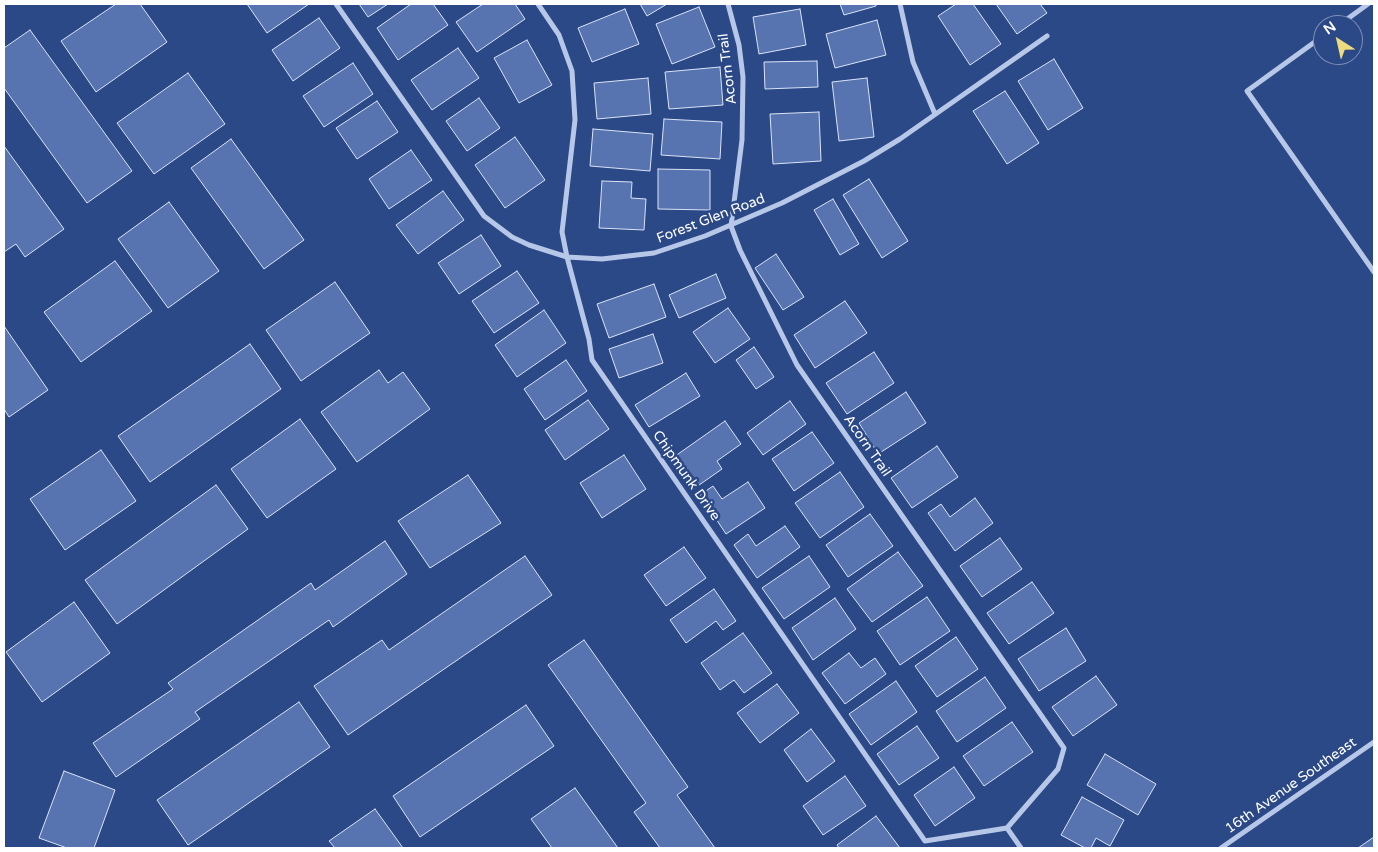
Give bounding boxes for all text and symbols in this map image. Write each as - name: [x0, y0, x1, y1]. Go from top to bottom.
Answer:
- north arrow: [1313, 15, 1363, 65]
- text: N: [1320, 18, 1339, 38]
- street label: Acorn Trail: [715, 32, 741, 106]
- street label: Forest Glen Road: [655, 191, 767, 247]
- street label: Acorn Trail: [840, 412, 894, 480]
- street label: Chipmunk Drive: [649, 428, 723, 524]
- street label: 16th Avenue Southeast: [1222, 734, 1360, 838]

